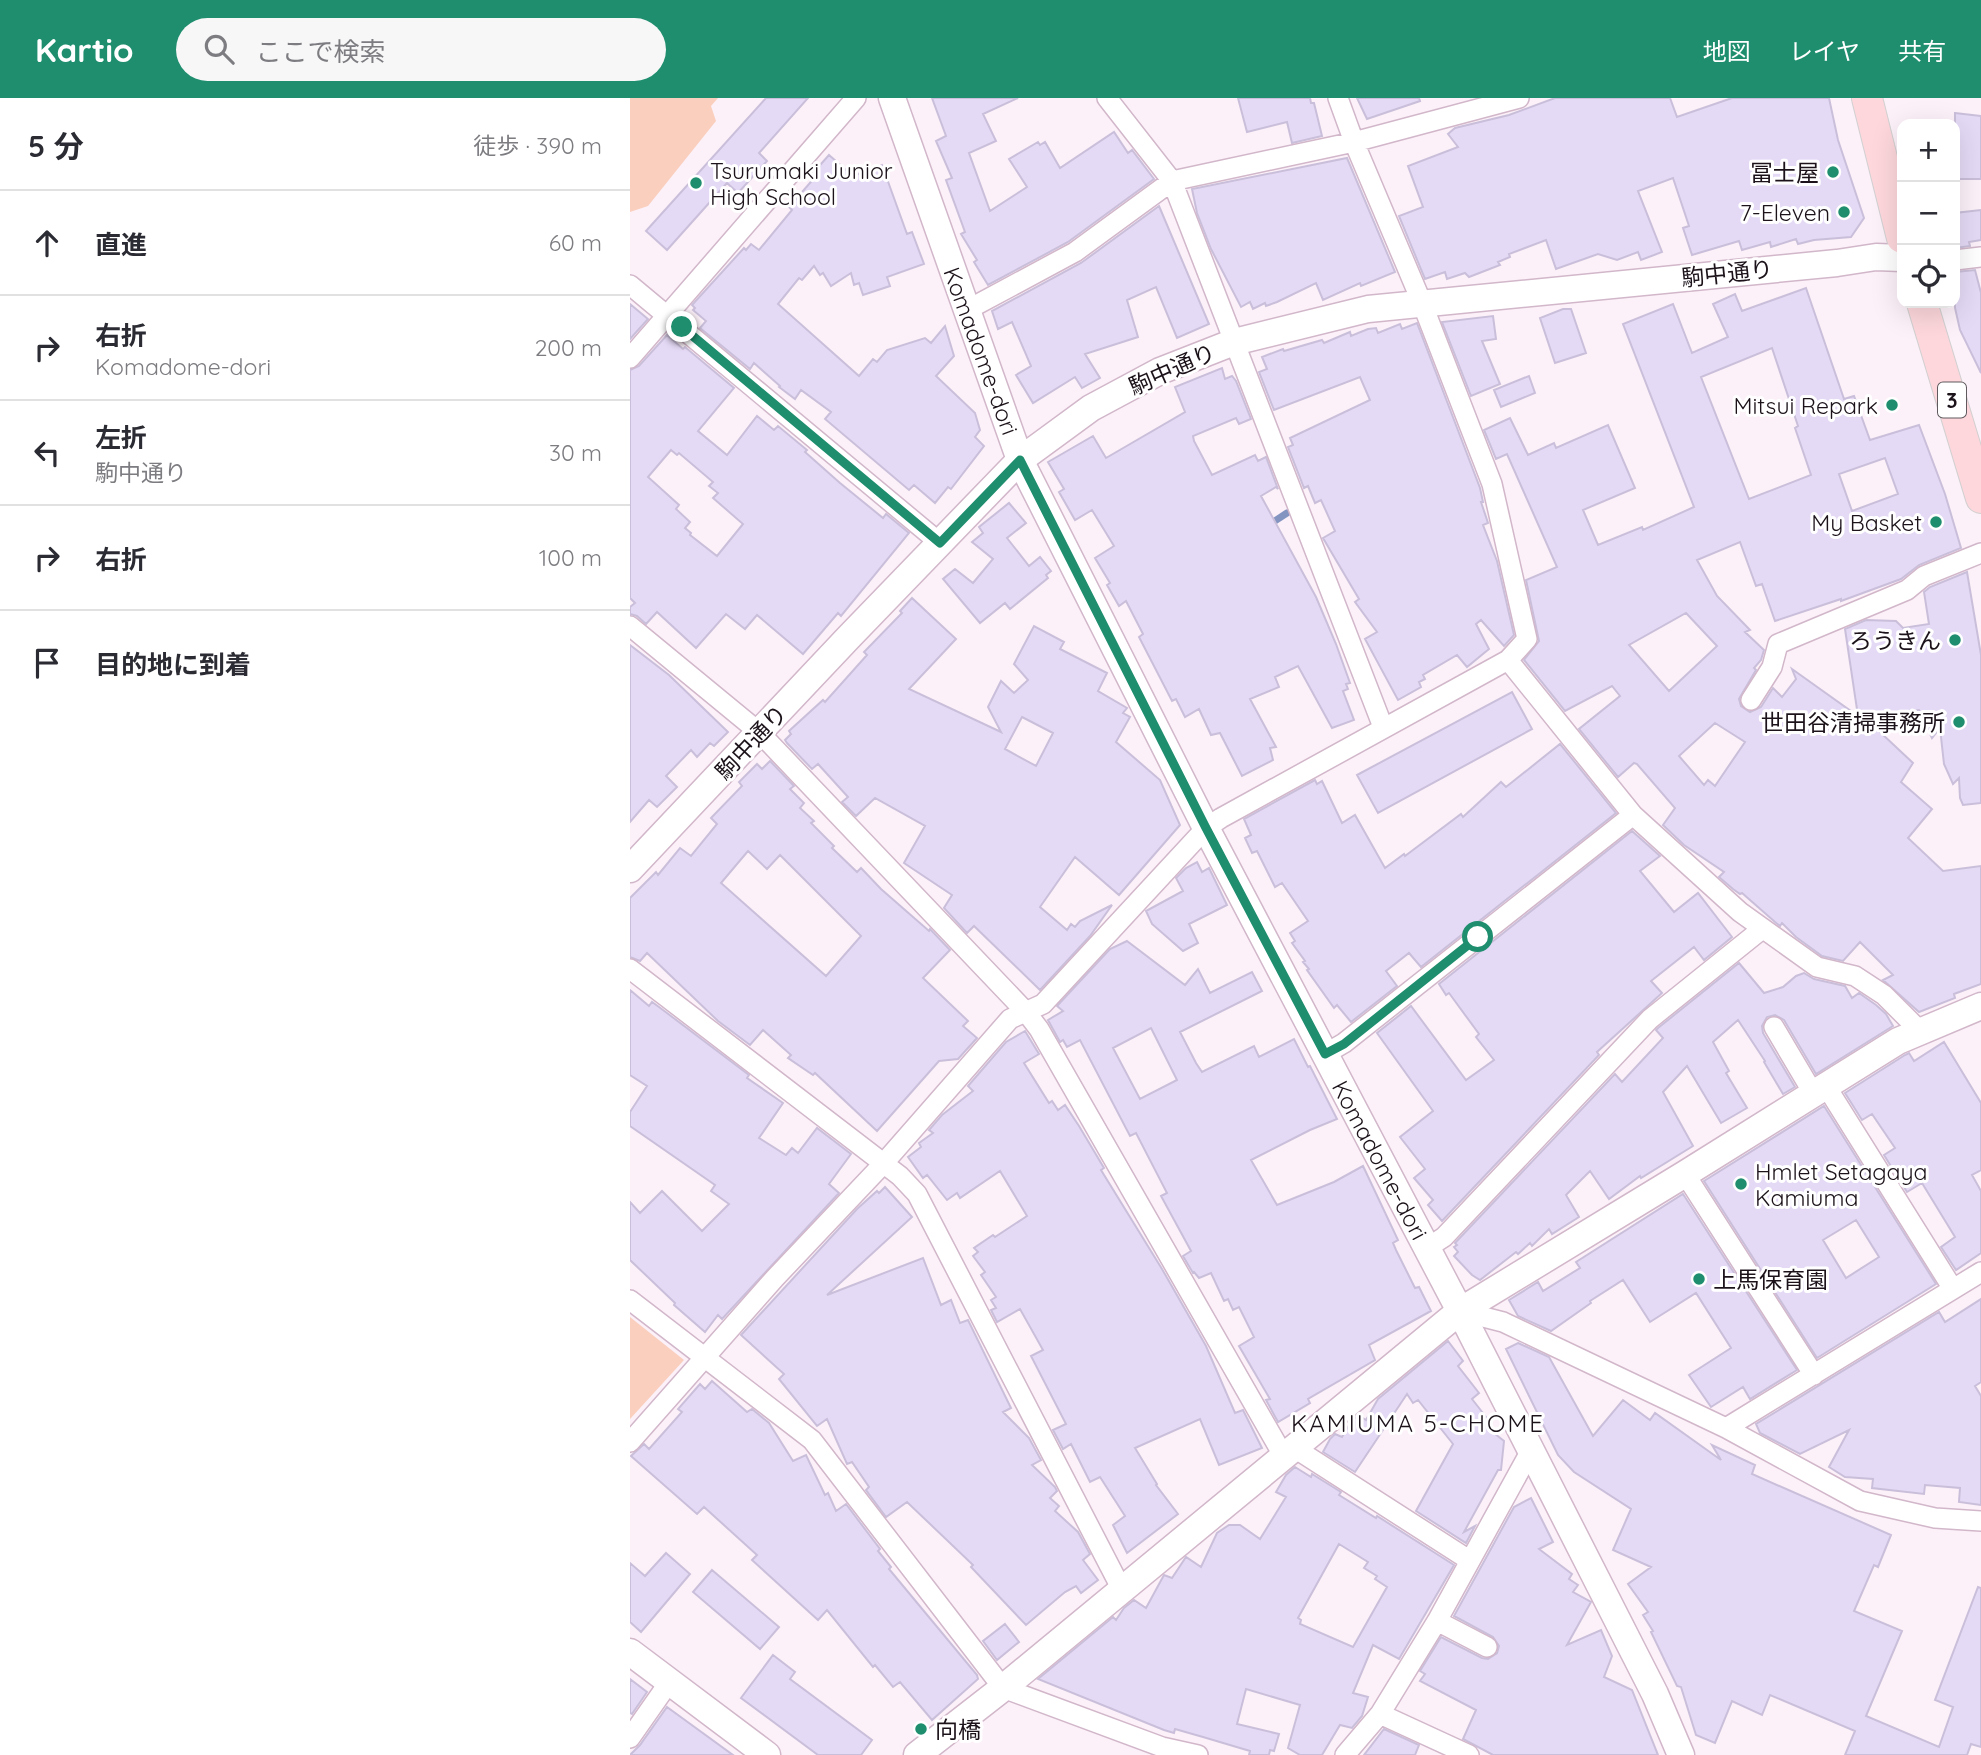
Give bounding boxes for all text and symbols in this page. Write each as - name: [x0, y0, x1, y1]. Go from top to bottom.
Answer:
- search box: [176, 18, 666, 81]
- text: Kartio: [35, 29, 134, 70]
- icon: search: [200, 30, 238, 68]
- text: ここで検索: [256, 35, 386, 68]
- text: 地図: [1703, 36, 1751, 66]
- text: レイヤ: [1789, 36, 1860, 66]
- text: 共有: [1898, 36, 1946, 66]
- map controls: [1897, 119, 1960, 308]
- button: +: [1897, 119, 1960, 182]
- text: 5 分: [28, 127, 84, 165]
- text: 徒歩 · 390 m: [473, 131, 602, 160]
- place label: Tsurumaki Junior High School: [710, 156, 893, 211]
- place label: 冨士屋: [1750, 158, 1819, 187]
- marker: 冨士屋: [1825, 164, 1841, 180]
- marker: Tsurumaki Junior High School: [688, 175, 704, 191]
- button: −: [1897, 182, 1960, 245]
- place label: 7-Eleven: [1740, 198, 1830, 227]
- marker: 7-Eleven: [1836, 204, 1852, 220]
- icon: ahead: [28, 224, 66, 262]
- text: 直進: [95, 228, 147, 261]
- text: 60 m: [549, 228, 602, 257]
- button: locate: [1897, 245, 1960, 308]
- street label: 駒中通り: [1680, 254, 1774, 292]
- street label: Komadome-dori: [937, 263, 1025, 439]
- route end: [666, 311, 697, 342]
- text: 右折: [95, 319, 147, 352]
- icon: right: [28, 329, 66, 367]
- text: 200 m: [535, 333, 602, 362]
- street label: 駒中通り: [1124, 337, 1220, 401]
- text: Komadome-dori: [95, 352, 271, 381]
- road number: 3: [1938, 382, 1966, 418]
- place label: Mitsui Repark: [1733, 391, 1878, 420]
- marker: Mitsui Repark: [1884, 397, 1900, 413]
- text: 左折: [95, 421, 147, 454]
- icon: left: [28, 434, 66, 472]
- text: 30 m: [549, 438, 602, 467]
- text: 駒中通り: [95, 458, 187, 487]
- place label: My Basket: [1811, 508, 1922, 537]
- marker: My Basket: [1928, 514, 1944, 530]
- icon: right: [28, 539, 66, 577]
- text: 右折: [95, 543, 147, 576]
- text: 100 m: [539, 543, 602, 572]
- place label: ろうきん: [1849, 626, 1941, 655]
- marker: ろうきん: [1947, 632, 1963, 648]
- icon: arrive: [28, 644, 66, 682]
- text: 目的地に到着: [95, 648, 251, 681]
- street label: 駒中通り: [709, 698, 793, 786]
- place label: 世田谷清掃事務所: [1761, 708, 1945, 737]
- marker: 世田谷清掃事務所: [1951, 714, 1967, 730]
- route start: [1462, 921, 1493, 952]
- street label: Komadome-dori: [1326, 1075, 1434, 1245]
- place label: Hmlet Setagaya Kamiuma: [1755, 1157, 1928, 1212]
- marker: Hmlet Setagaya Kamiuma: [1733, 1176, 1749, 1192]
- place label: 上馬保育園: [1713, 1265, 1828, 1294]
- marker: 上馬保育園: [1691, 1271, 1707, 1287]
- district label: KAMIUMA 5-CHOME: [1291, 1408, 1545, 1438]
- place label: 向橋: [935, 1715, 981, 1744]
- marker: 向橋: [913, 1721, 929, 1737]

